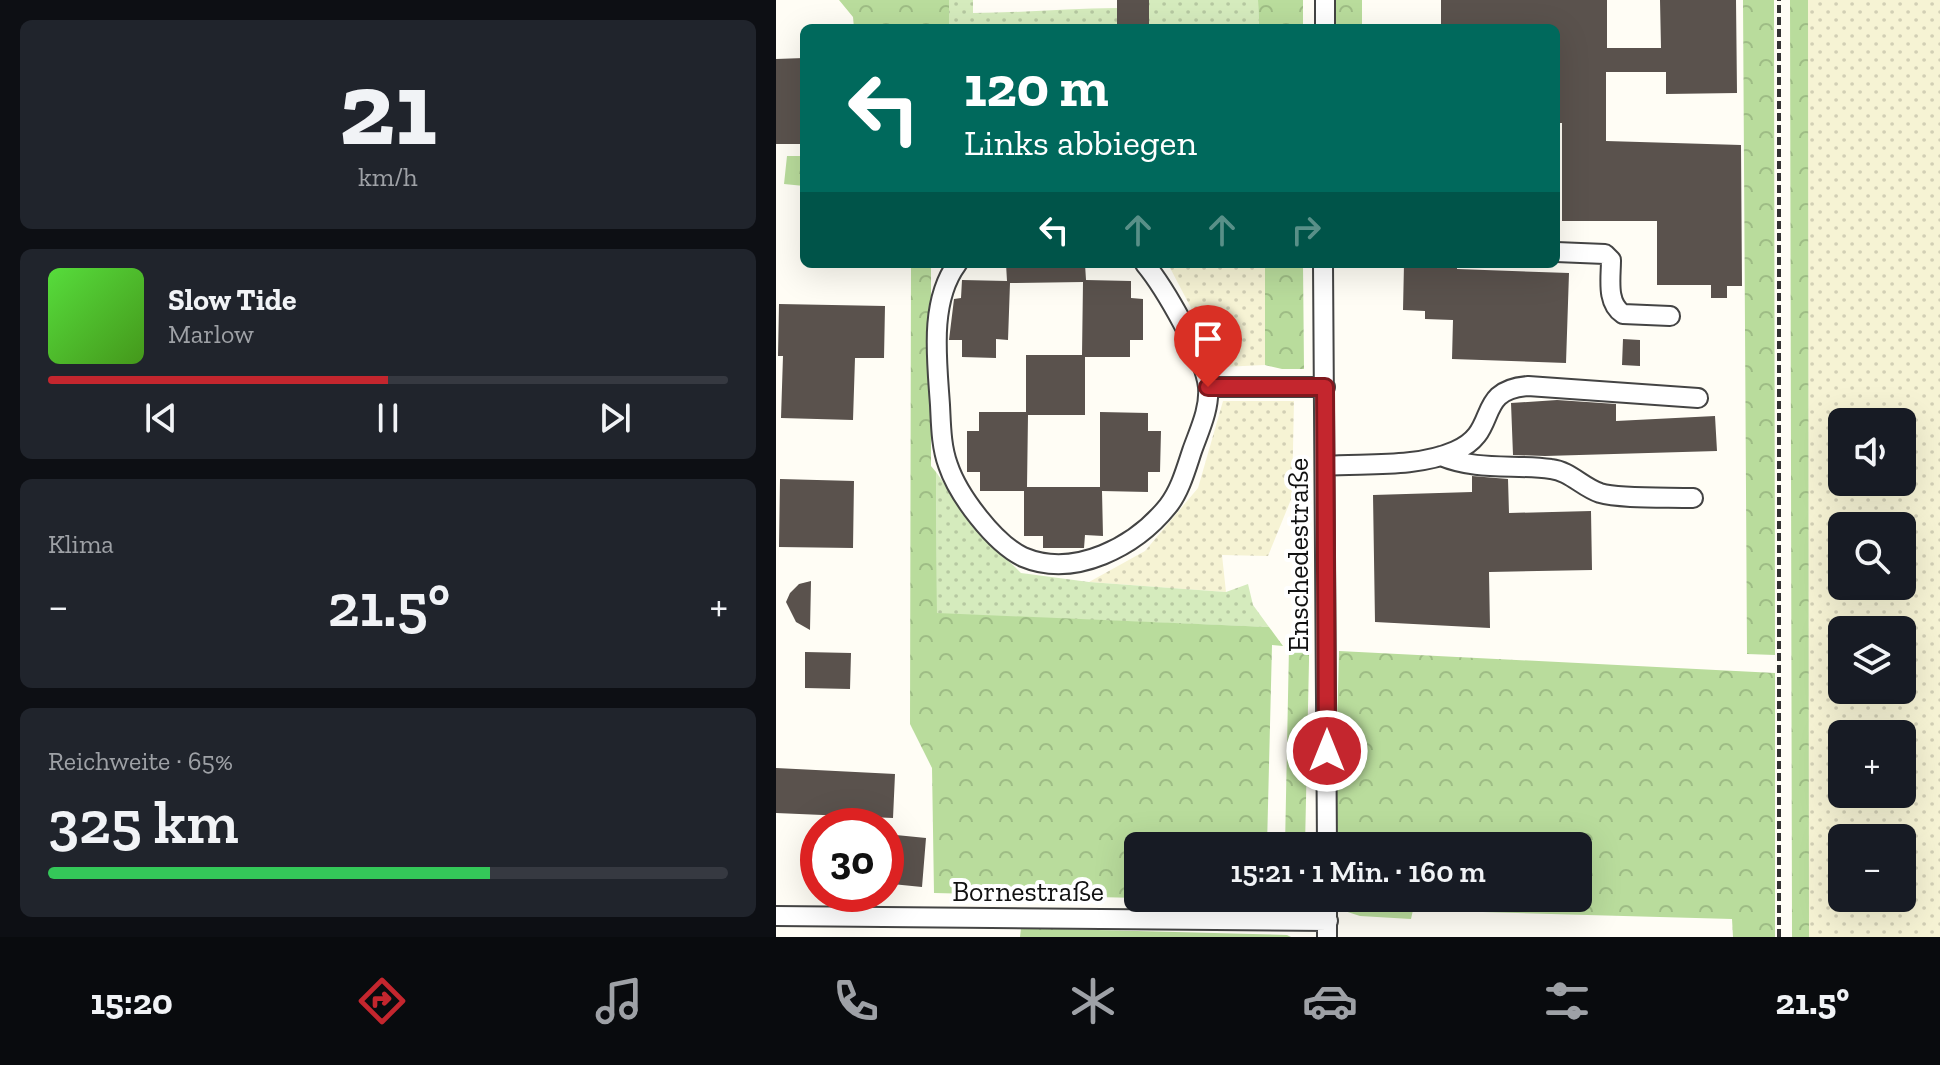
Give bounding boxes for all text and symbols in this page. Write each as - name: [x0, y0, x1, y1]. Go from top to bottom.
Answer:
- text: 21: [339, 46, 437, 171]
- text: 120 m: [964, 53, 1108, 120]
- icon: left: [832, 56, 936, 160]
- text: Links abbiegen: [964, 121, 1197, 164]
- text: km/h: [358, 161, 418, 193]
- icon: left: [1032, 208, 1076, 252]
- icon: ahead: [1116, 208, 1160, 252]
- icon: ahead: [1200, 208, 1244, 252]
- icon: right: [1284, 208, 1328, 252]
- text: Slow Tide: [168, 282, 296, 318]
- pin: [1174, 305, 1242, 387]
- icon: arrive: [1186, 317, 1230, 361]
- text: Marlow: [168, 318, 254, 350]
- icon: previous: [139, 396, 183, 440]
- icon: pause: [366, 396, 410, 440]
- icon: next: [593, 396, 637, 440]
- map controls: [1828, 408, 1916, 912]
- button: sound: [1828, 408, 1916, 496]
- street label: Enschedestraße: [1282, 458, 1315, 652]
- button: search: [1828, 512, 1916, 600]
- text: Klima: [48, 528, 114, 560]
- text: 21.5°: [328, 569, 450, 641]
- text: −: [48, 579, 69, 632]
- text: +: [709, 579, 728, 632]
- button: layers: [1828, 616, 1916, 704]
- position arrow: [1285, 709, 1369, 793]
- button: +: [1828, 720, 1916, 808]
- text: Reichweite · 65%: [48, 745, 233, 777]
- text: 325 km: [48, 786, 239, 858]
- speed limit sign: 30: [800, 808, 904, 912]
- button: −: [1828, 824, 1916, 912]
- text: 15:21 · 1 Min. · 160 m: [1230, 854, 1486, 890]
- street label: Bornestraße: [952, 875, 1104, 908]
- icon: directions: [354, 973, 410, 1029]
- icon: music: [591, 973, 647, 1029]
- icon: phone: [828, 973, 884, 1029]
- icon: climate: [1065, 973, 1121, 1029]
- icon: car: [1302, 973, 1358, 1029]
- icon: filters: [1539, 973, 1595, 1029]
- text: 15:20: [90, 980, 173, 1023]
- text: 21.5°: [1775, 980, 1849, 1023]

